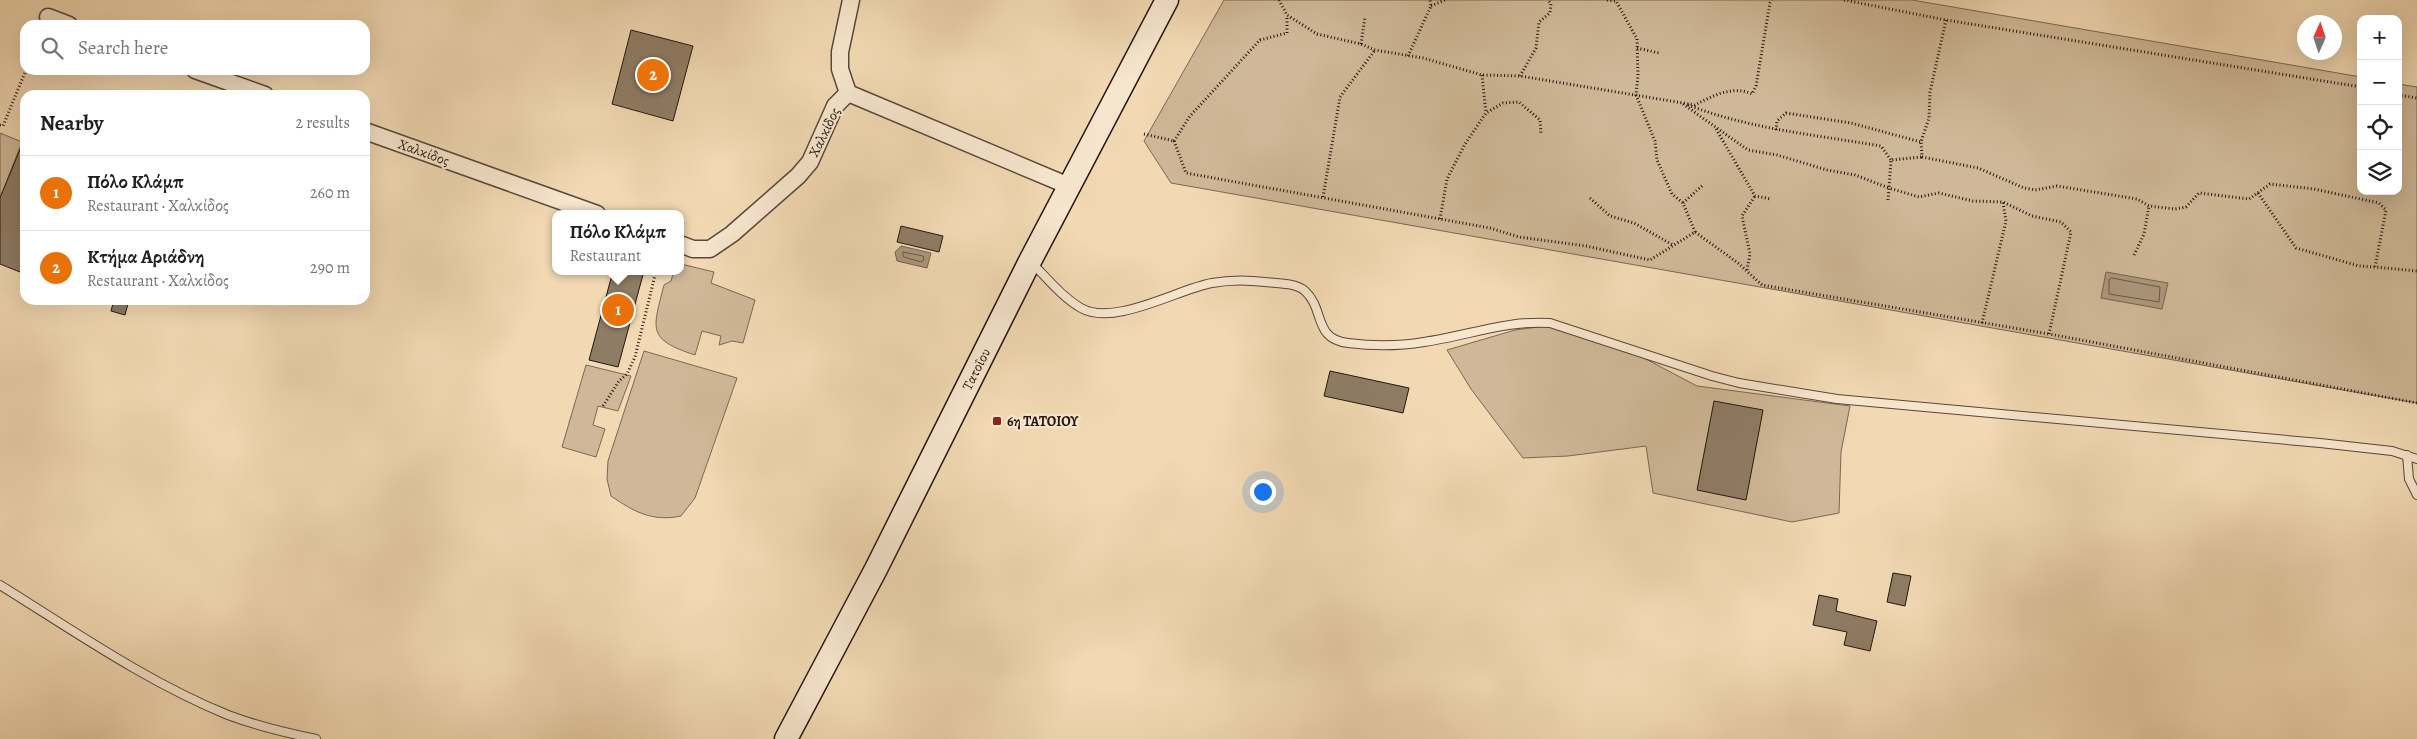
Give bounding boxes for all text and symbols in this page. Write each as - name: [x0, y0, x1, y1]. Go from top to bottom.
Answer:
- north arrow: [2297, 15, 2342, 60]
- map controls: [2357, 15, 2402, 195]
- button: +: [2357, 15, 2402, 60]
- search box: [20, 20, 370, 75]
- icon: search: [38, 34, 66, 62]
- text: Search here: [78, 35, 168, 61]
- pin: 2: [637, 56, 669, 94]
- button: −: [2357, 60, 2402, 105]
- street label: Χαλκίδος: [804, 104, 845, 160]
- button: locate: [2357, 105, 2402, 150]
- text: Nearby: [40, 109, 103, 137]
- text: 2 results: [295, 112, 350, 134]
- street label: Χαλκίδος: [396, 134, 452, 170]
- button: layers: [2357, 150, 2402, 195]
- text: Πόλο Κλάμπ: [87, 169, 184, 195]
- text: 1: [53, 182, 59, 204]
- text: 260 m: [310, 182, 350, 204]
- text: Restaurant · Χαλκίδος: [87, 195, 229, 217]
- popup: [552, 210, 684, 275]
- text: Πόλο Κλάμπ: [570, 219, 666, 245]
- text: Κτήμα Αριάδνη: [87, 244, 205, 270]
- text: Restaurant: [570, 245, 641, 267]
- text: 2: [52, 257, 60, 279]
- text: 290 m: [310, 257, 350, 279]
- text: Restaurant · Χαλκίδος: [87, 270, 229, 292]
- pin: 1: [602, 291, 634, 329]
- street label: Τατοΐου: [958, 345, 995, 394]
- place label: 6η ΤΑΤΟΙΟΥ: [1007, 412, 1079, 431]
- marker: 6η ΤΑΤΟΙΟΥ: [991, 415, 1003, 427]
- your location: [1250, 479, 1276, 505]

